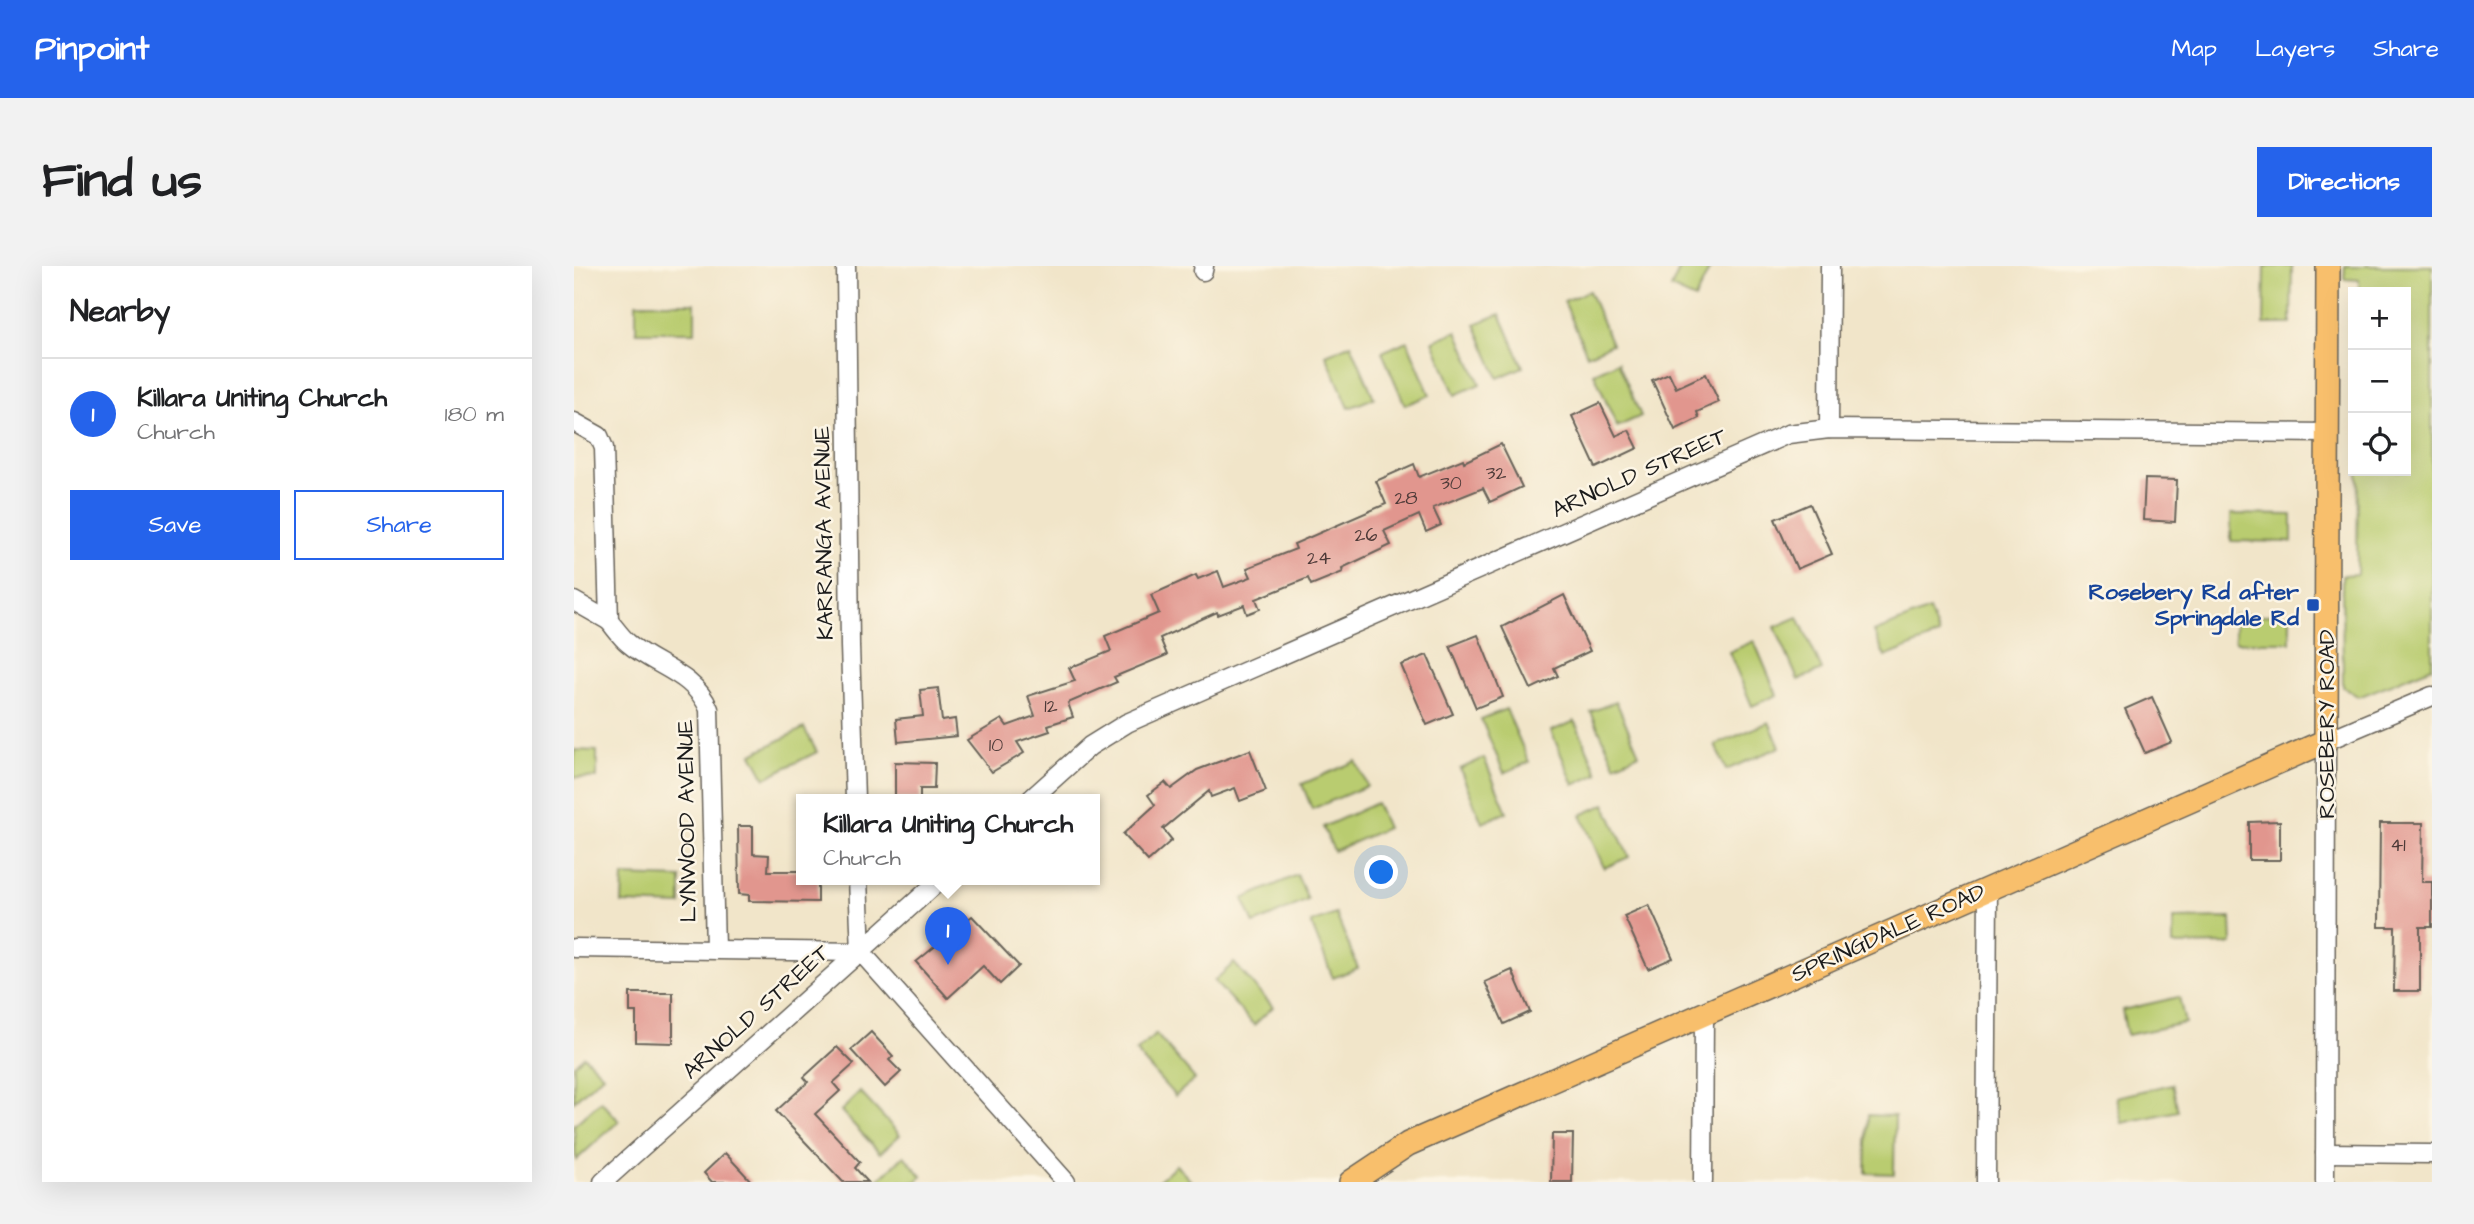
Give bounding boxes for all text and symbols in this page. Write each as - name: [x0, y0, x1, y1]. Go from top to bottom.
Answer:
- text: Pinpoint: [35, 26, 149, 72]
- text: Map: [2172, 32, 2217, 66]
- text: Layers: [2255, 32, 2335, 66]
- text: Share: [2373, 32, 2439, 66]
- button: Directions: [2257, 147, 2432, 217]
- text: Find us: [42, 148, 202, 216]
- map controls: [2348, 287, 2411, 476]
- button: +: [2348, 287, 2411, 350]
- text: Nearby: [70, 291, 170, 333]
- button: −: [2348, 350, 2411, 413]
- text: Killara Uniting Church: [137, 380, 387, 416]
- text: 1: [92, 398, 94, 430]
- text: 180 m: [445, 398, 504, 430]
- button: locate: [2348, 413, 2411, 476]
- text: Church: [137, 416, 215, 448]
- street label: ARNOLD STREET: [1547, 420, 1732, 526]
- street label: KARRANGA AVENUE: [806, 425, 842, 640]
- house number: 32: [1486, 460, 1506, 487]
- house number: 30: [1440, 470, 1462, 497]
- house number: 28: [1394, 485, 1418, 512]
- button: Save: [70, 490, 280, 560]
- button: Share: [294, 490, 504, 560]
- house number: 26: [1355, 522, 1377, 549]
- house number: 24: [1307, 545, 1331, 572]
- place label: Rosebery Rd after Springdale Rd: [2089, 576, 2299, 635]
- marker: Rosebery Rd after Springdale Rd: [2305, 597, 2321, 613]
- street label: ROSEBERY ROAD: [2311, 629, 2343, 819]
- house number: 12: [1044, 693, 1058, 720]
- street label: LYNWOOD AVENUE: [669, 719, 705, 923]
- house number: 10: [989, 732, 1003, 759]
- popup: [796, 794, 1100, 885]
- text: Killara Uniting Church: [823, 806, 1073, 842]
- house number: 41: [2390, 832, 2406, 859]
- text: Church: [823, 842, 901, 874]
- your location: [1364, 855, 1398, 889]
- street label: SPRINGDALE ROAD: [1786, 876, 1990, 990]
- pin: 1: [925, 907, 971, 965]
- street label: ARNOLD STREET: [675, 937, 837, 1087]

